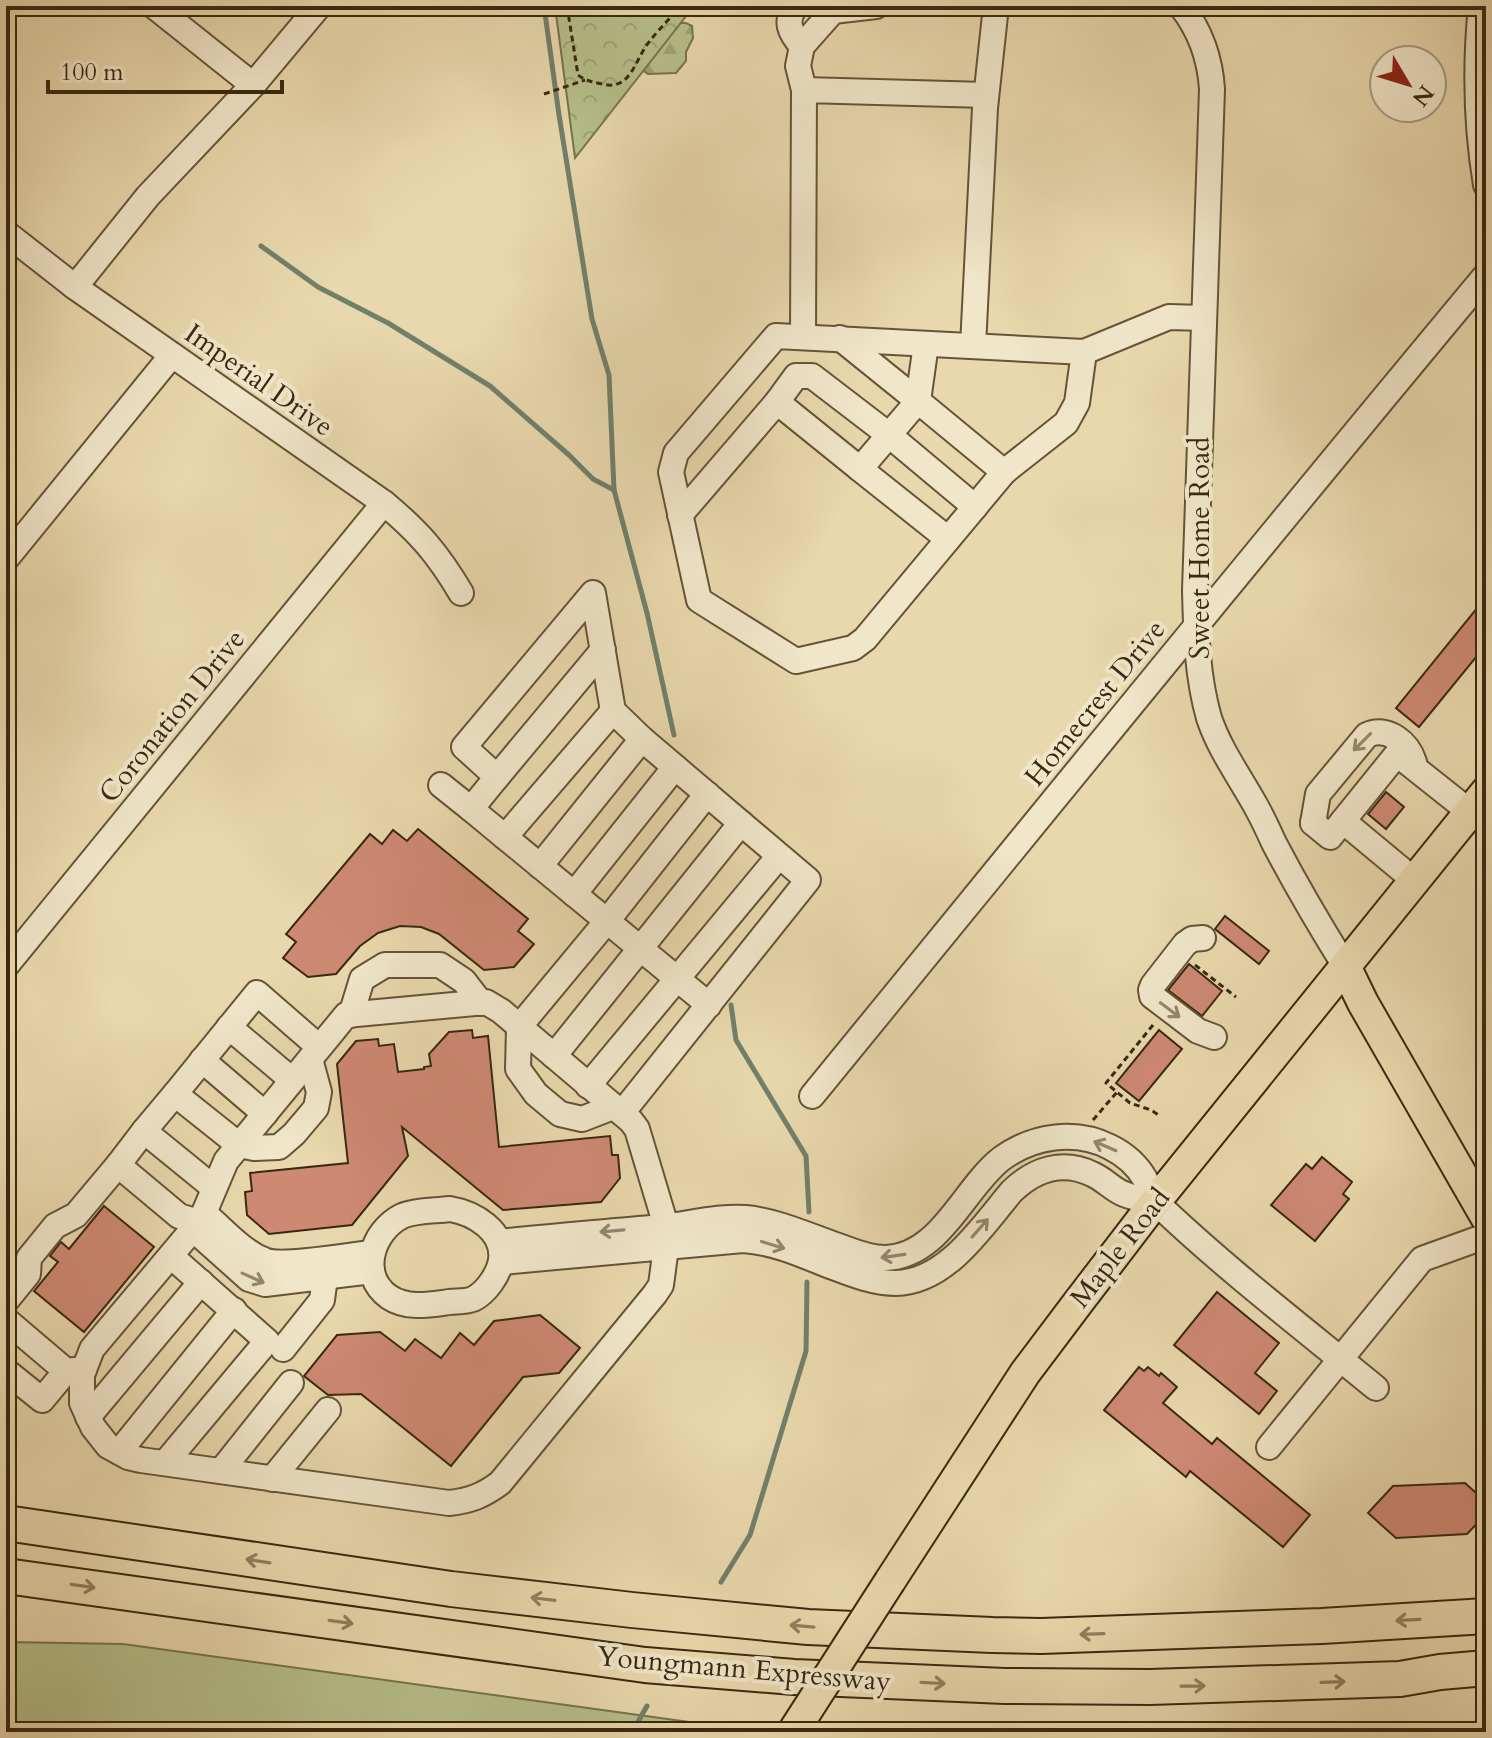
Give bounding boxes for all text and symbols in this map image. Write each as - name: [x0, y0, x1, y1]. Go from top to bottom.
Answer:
- scale bar: [48, 44, 282, 94]
- north arrow: [1368, 44, 1448, 124]
- text: 100 m: [60, 56, 124, 89]
- text: N: [1405, 79, 1441, 112]
- street label: Imperial Drive: [177, 315, 341, 445]
- street label: Sweet Home Road: [1181, 437, 1219, 659]
- street label: Homecrest Drive: [1016, 612, 1174, 794]
- street label: Coronation Drive: [90, 621, 254, 811]
- one-way arrow: [1352, 733, 1372, 752]
- one-way arrow: [1159, 1001, 1180, 1018]
- one-way arrow: [1094, 1138, 1118, 1153]
- street label: Maple Road: [1061, 1180, 1179, 1316]
- one-way arrow: [971, 1218, 989, 1238]
- one-way arrow: [599, 1224, 626, 1239]
- one-way arrow: [760, 1238, 786, 1253]
- one-way arrow: [880, 1249, 906, 1264]
- one-way arrow: [241, 1271, 265, 1286]
- one-way arrow: [246, 1552, 271, 1567]
- one-way arrow: [70, 1579, 95, 1594]
- one-way arrow: [530, 1592, 557, 1607]
- one-way arrow: [1395, 1613, 1422, 1628]
- one-way arrow: [328, 1615, 353, 1630]
- one-way arrow: [789, 1619, 816, 1634]
- one-way arrow: [1079, 1627, 1106, 1642]
- street label: Youngmann Expressway: [595, 1637, 893, 1701]
- one-way arrow: [1319, 1674, 1346, 1689]
- one-way arrow: [919, 1675, 946, 1690]
- one-way arrow: [1179, 1678, 1206, 1694]

